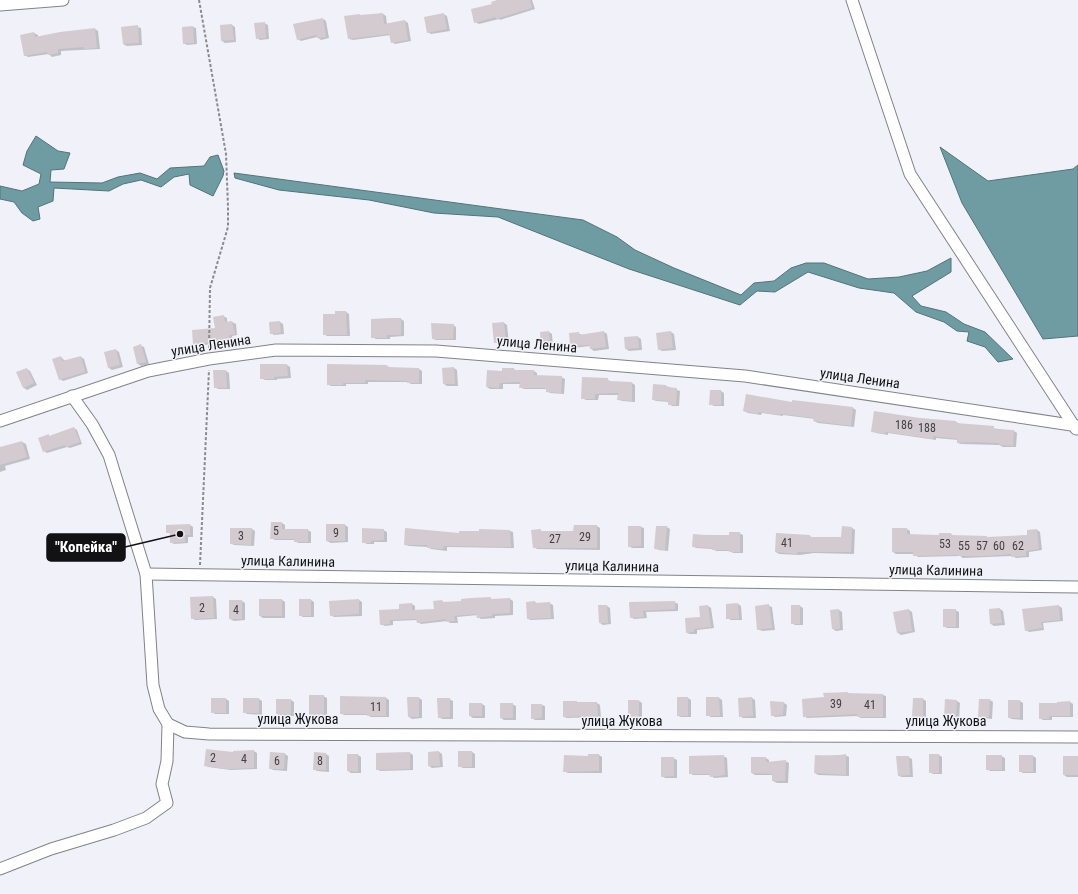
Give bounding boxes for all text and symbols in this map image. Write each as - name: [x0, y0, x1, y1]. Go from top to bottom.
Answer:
- street label: улица Ленина: [170, 331, 252, 359]
- street label: улица Ленина: [496, 333, 578, 355]
- street label: улица Ленина: [819, 364, 901, 392]
- house number: 186: [895, 418, 913, 432]
- house number: 188: [918, 421, 936, 435]
- house number: 5: [273, 524, 279, 538]
- house number: 9: [333, 526, 339, 540]
- house number: 3: [238, 529, 244, 543]
- house number: 29: [579, 530, 591, 544]
- house number: 27: [549, 532, 561, 546]
- callout: "Копейка": [47, 534, 125, 561]
- house number: 41: [781, 536, 793, 550]
- house number: 53: [939, 537, 951, 551]
- text: "Копейка": [55, 538, 117, 556]
- house number: 55: [958, 539, 970, 553]
- house number: 57: [976, 539, 988, 553]
- house number: 60: [993, 539, 1005, 553]
- house number: 62: [1012, 539, 1024, 553]
- street label: улица Калинина: [241, 552, 335, 570]
- street label: улица Калинина: [565, 557, 659, 575]
- street label: улица Калинина: [889, 561, 983, 579]
- house number: 2: [199, 601, 205, 615]
- house number: 4: [233, 603, 239, 617]
- house number: 39: [830, 697, 842, 711]
- house number: 41: [864, 698, 876, 712]
- house number: 11: [370, 700, 382, 714]
- street label: улица Жукова: [257, 711, 339, 727]
- street label: улица Жукова: [581, 713, 663, 729]
- street label: улица Жукова: [905, 713, 987, 729]
- house number: 2: [210, 751, 216, 765]
- house number: 4: [241, 752, 247, 766]
- house number: 6: [274, 754, 280, 768]
- house number: 8: [317, 754, 323, 768]

